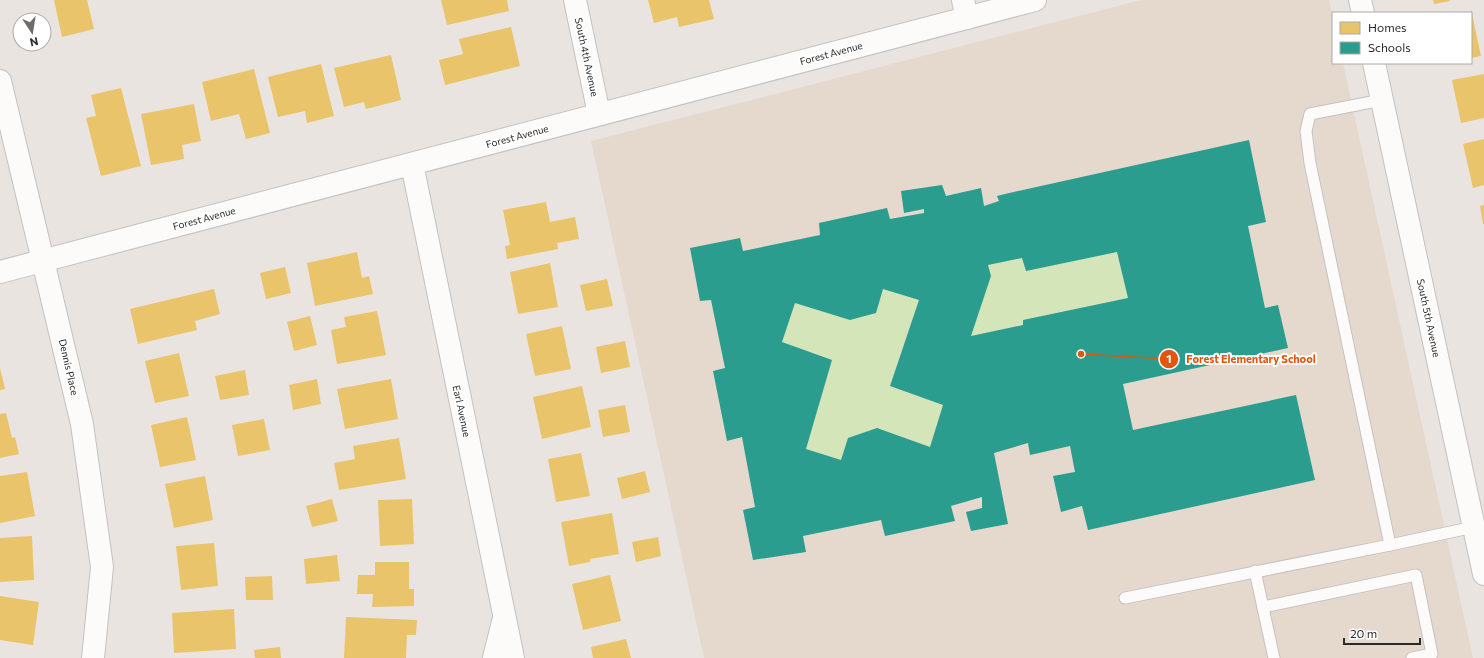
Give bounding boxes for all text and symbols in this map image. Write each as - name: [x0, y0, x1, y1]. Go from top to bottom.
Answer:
- north arrow: [12, 12, 52, 52]
- legend: [1332, 12, 1472, 64]
- street label: South 4th Avenue: [573, 16, 601, 98]
- text: Homes: [1368, 20, 1406, 34]
- text: N: [29, 35, 40, 49]
- street label: Forest Avenue: [798, 39, 864, 67]
- text: Schools: [1368, 40, 1411, 54]
- street label: Forest Avenue: [484, 122, 550, 150]
- street label: Forest Avenue: [171, 204, 237, 232]
- street label: South 5th Avenue: [1415, 278, 1443, 358]
- street label: Dennis Place: [57, 338, 81, 396]
- callout: Forest Elementary School: [1159, 348, 1324, 371]
- text: 1: [1166, 351, 1172, 365]
- text: Forest Elementary School: [1186, 352, 1316, 365]
- street label: Earl Avenue: [451, 384, 473, 438]
- scale bar: [1344, 620, 1420, 646]
- text: 20 m: [1350, 626, 1377, 640]

